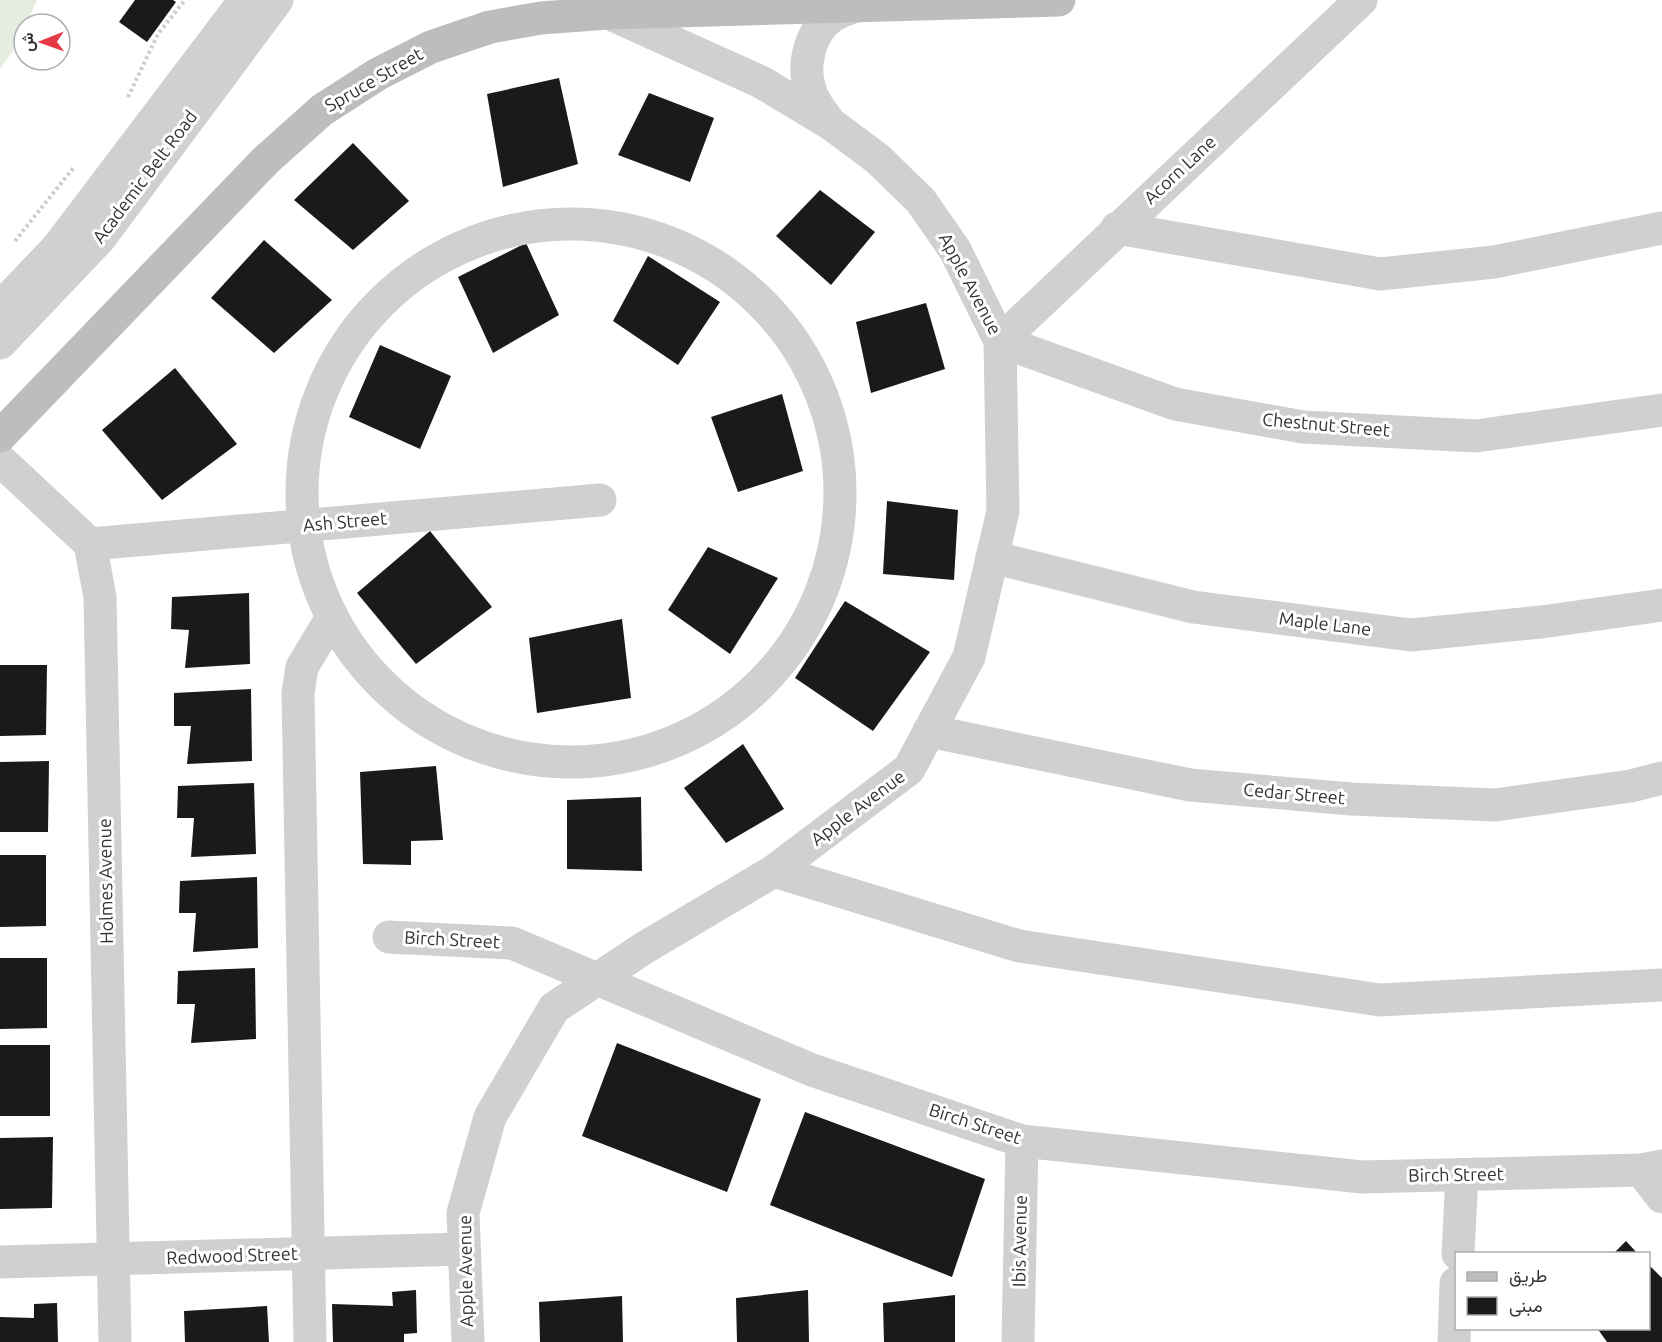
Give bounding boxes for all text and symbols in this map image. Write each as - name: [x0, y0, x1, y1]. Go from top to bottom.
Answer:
- north arrow: [12, 12, 72, 72]
- text: ش: [18, 32, 37, 52]
- street label: Spruce Street: [321, 43, 426, 115]
- street label: Academic Belt Road: [88, 106, 201, 247]
- street label: Acorn Lane: [1139, 131, 1219, 207]
- street label: Apple Avenue: [936, 229, 1006, 338]
- street label: Chestnut Street: [1261, 408, 1391, 440]
- street label: Ash Street: [302, 507, 388, 535]
- street label: Maple Lane: [1278, 607, 1372, 639]
- street label: Apple Avenue: [807, 765, 908, 849]
- street label: Cedar Street: [1242, 779, 1346, 807]
- street label: Holmes Avenue: [94, 818, 116, 944]
- street label: Birch Street: [404, 927, 500, 951]
- street label: Birch Street: [927, 1099, 1024, 1147]
- street label: Birch Street: [1408, 1163, 1504, 1185]
- street label: Ibis Avenue: [1008, 1195, 1030, 1287]
- street label: Apple Avenue: [454, 1215, 476, 1327]
- street label: Redwood Street: [166, 1243, 298, 1267]
- legend: [1455, 1252, 1650, 1330]
- text: طريق: [1509, 1265, 1547, 1287]
- text: مبنى: [1509, 1295, 1543, 1317]

